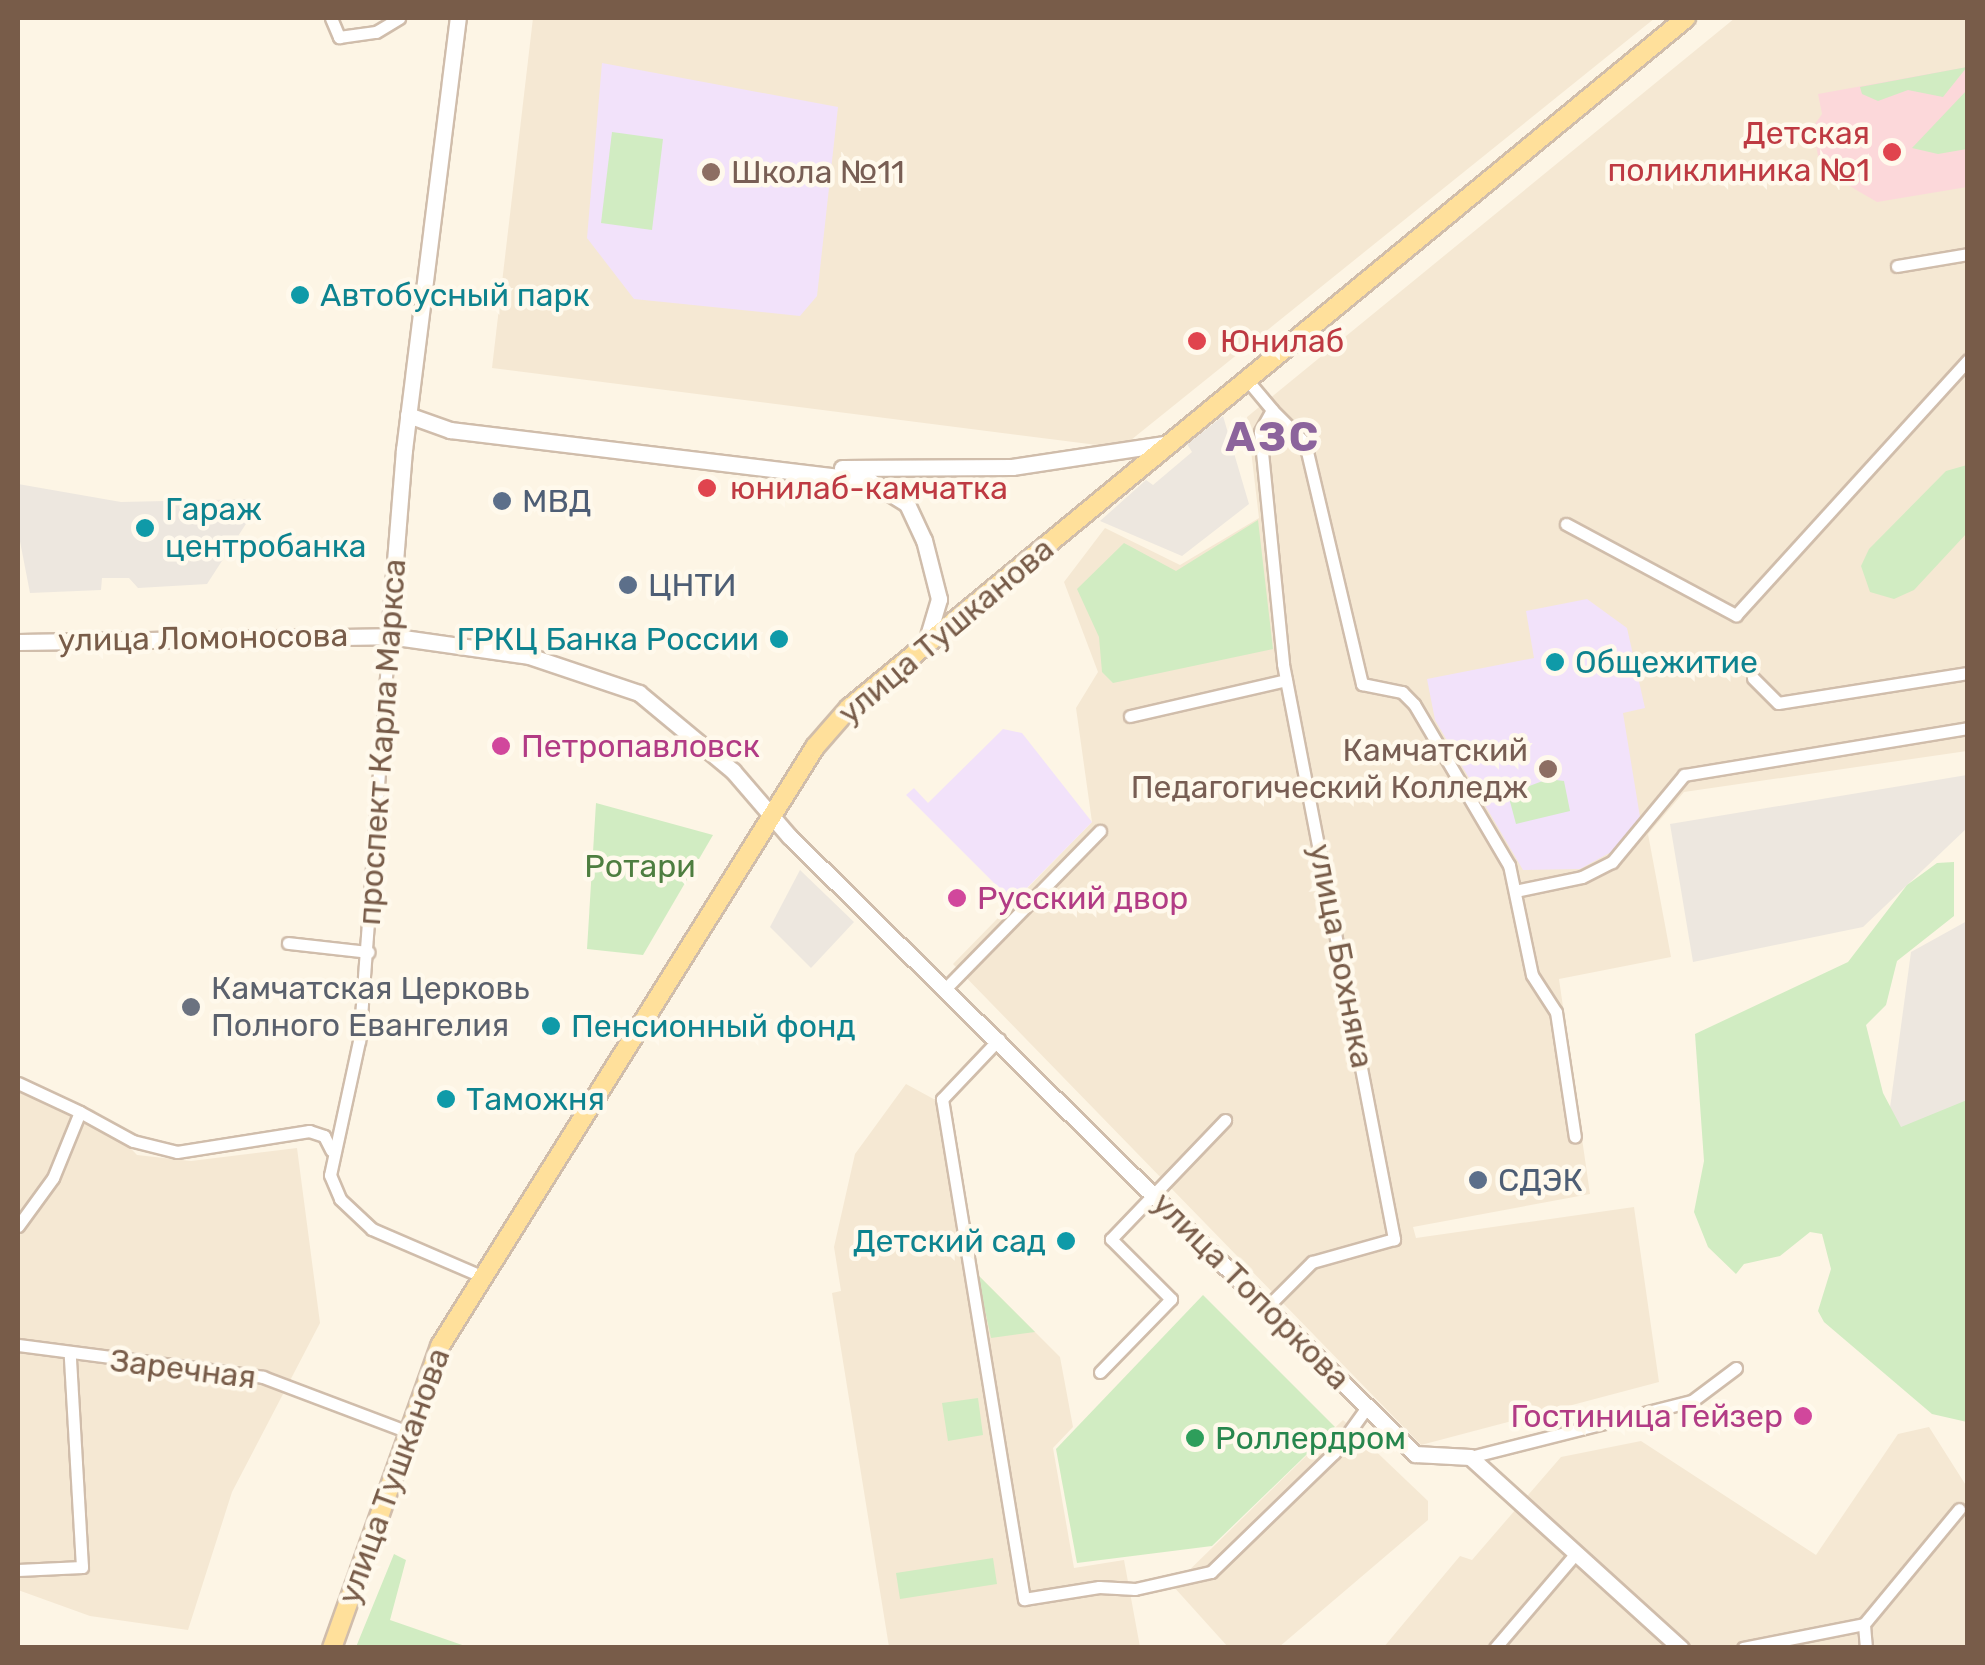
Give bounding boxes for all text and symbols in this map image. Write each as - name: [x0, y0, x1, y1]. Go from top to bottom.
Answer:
- place label: Детская поликлиника №1: [1607, 115, 1870, 190]
- marker: Детская поликлиника №1: [1879, 139, 1905, 165]
- place label: Школа №11: [731, 153, 905, 191]
- marker: Школа №11: [700, 161, 722, 183]
- place label: Автобусный парк: [320, 276, 590, 314]
- marker: Автобусный парк: [289, 284, 311, 306]
- place label: Юнилаб: [1220, 322, 1344, 360]
- marker: Юнилаб: [1184, 328, 1210, 354]
- district label: АЗС: [1225, 412, 1321, 462]
- place label: юнилаб-камчатка: [730, 469, 1008, 507]
- marker: юнилаб-камчатка: [694, 475, 720, 501]
- place label: МВД: [522, 482, 591, 520]
- marker: МВД: [491, 490, 513, 512]
- place label: Гараж центробанка: [165, 491, 367, 566]
- marker: Гараж центробанка: [134, 517, 156, 539]
- street label: улица Тушканова: [830, 530, 1062, 732]
- street label: проспект Карла Маркса: [350, 558, 414, 926]
- place label: ЦНТИ: [648, 566, 737, 604]
- marker: ЦНТИ: [617, 574, 639, 596]
- street label: улица Ломоносова: [57, 616, 349, 660]
- place label: ГРКЦ Банка России: [456, 620, 759, 658]
- marker: ГРКЦ Банка России: [768, 628, 790, 650]
- place label: Общежитие: [1575, 643, 1758, 681]
- marker: Общежитие: [1544, 651, 1566, 673]
- place label: Петропавловск: [521, 727, 760, 765]
- place label: Камчатский Педагогический Колледж: [1131, 732, 1528, 807]
- marker: Петропавловск: [490, 735, 512, 757]
- marker: Камчатский Педагогический Колледж: [1537, 758, 1559, 780]
- street label: улица Бохняка: [1300, 841, 1382, 1071]
- park label: Ротари: [584, 847, 696, 885]
- place label: Русский двор: [977, 879, 1188, 917]
- marker: Русский двор: [946, 887, 968, 909]
- place label: Камчатская Церковь Полного Евангелия: [211, 970, 529, 1045]
- marker: Камчатская Церковь Полного Евангелия: [180, 996, 202, 1018]
- place label: Пенсионный фонд: [571, 1007, 856, 1045]
- marker: Пенсионный фонд: [540, 1015, 562, 1037]
- place label: Таможня: [466, 1080, 605, 1118]
- marker: Таможня: [435, 1088, 457, 1110]
- place label: СДЭК: [1498, 1161, 1583, 1199]
- marker: СДЭК: [1467, 1169, 1489, 1191]
- street label: улица Топоркова: [1144, 1184, 1358, 1398]
- place label: Детский сад: [853, 1222, 1046, 1260]
- marker: Детский сад: [1055, 1230, 1077, 1252]
- street label: Заречная: [108, 1341, 258, 1397]
- street label: улица Тушканова: [330, 1343, 458, 1609]
- place label: Гостиница Гейзер: [1511, 1397, 1783, 1435]
- marker: Гостиница Гейзер: [1792, 1405, 1814, 1427]
- place label: Роллердром: [1215, 1419, 1406, 1457]
- marker: Роллердром: [1184, 1427, 1206, 1449]

